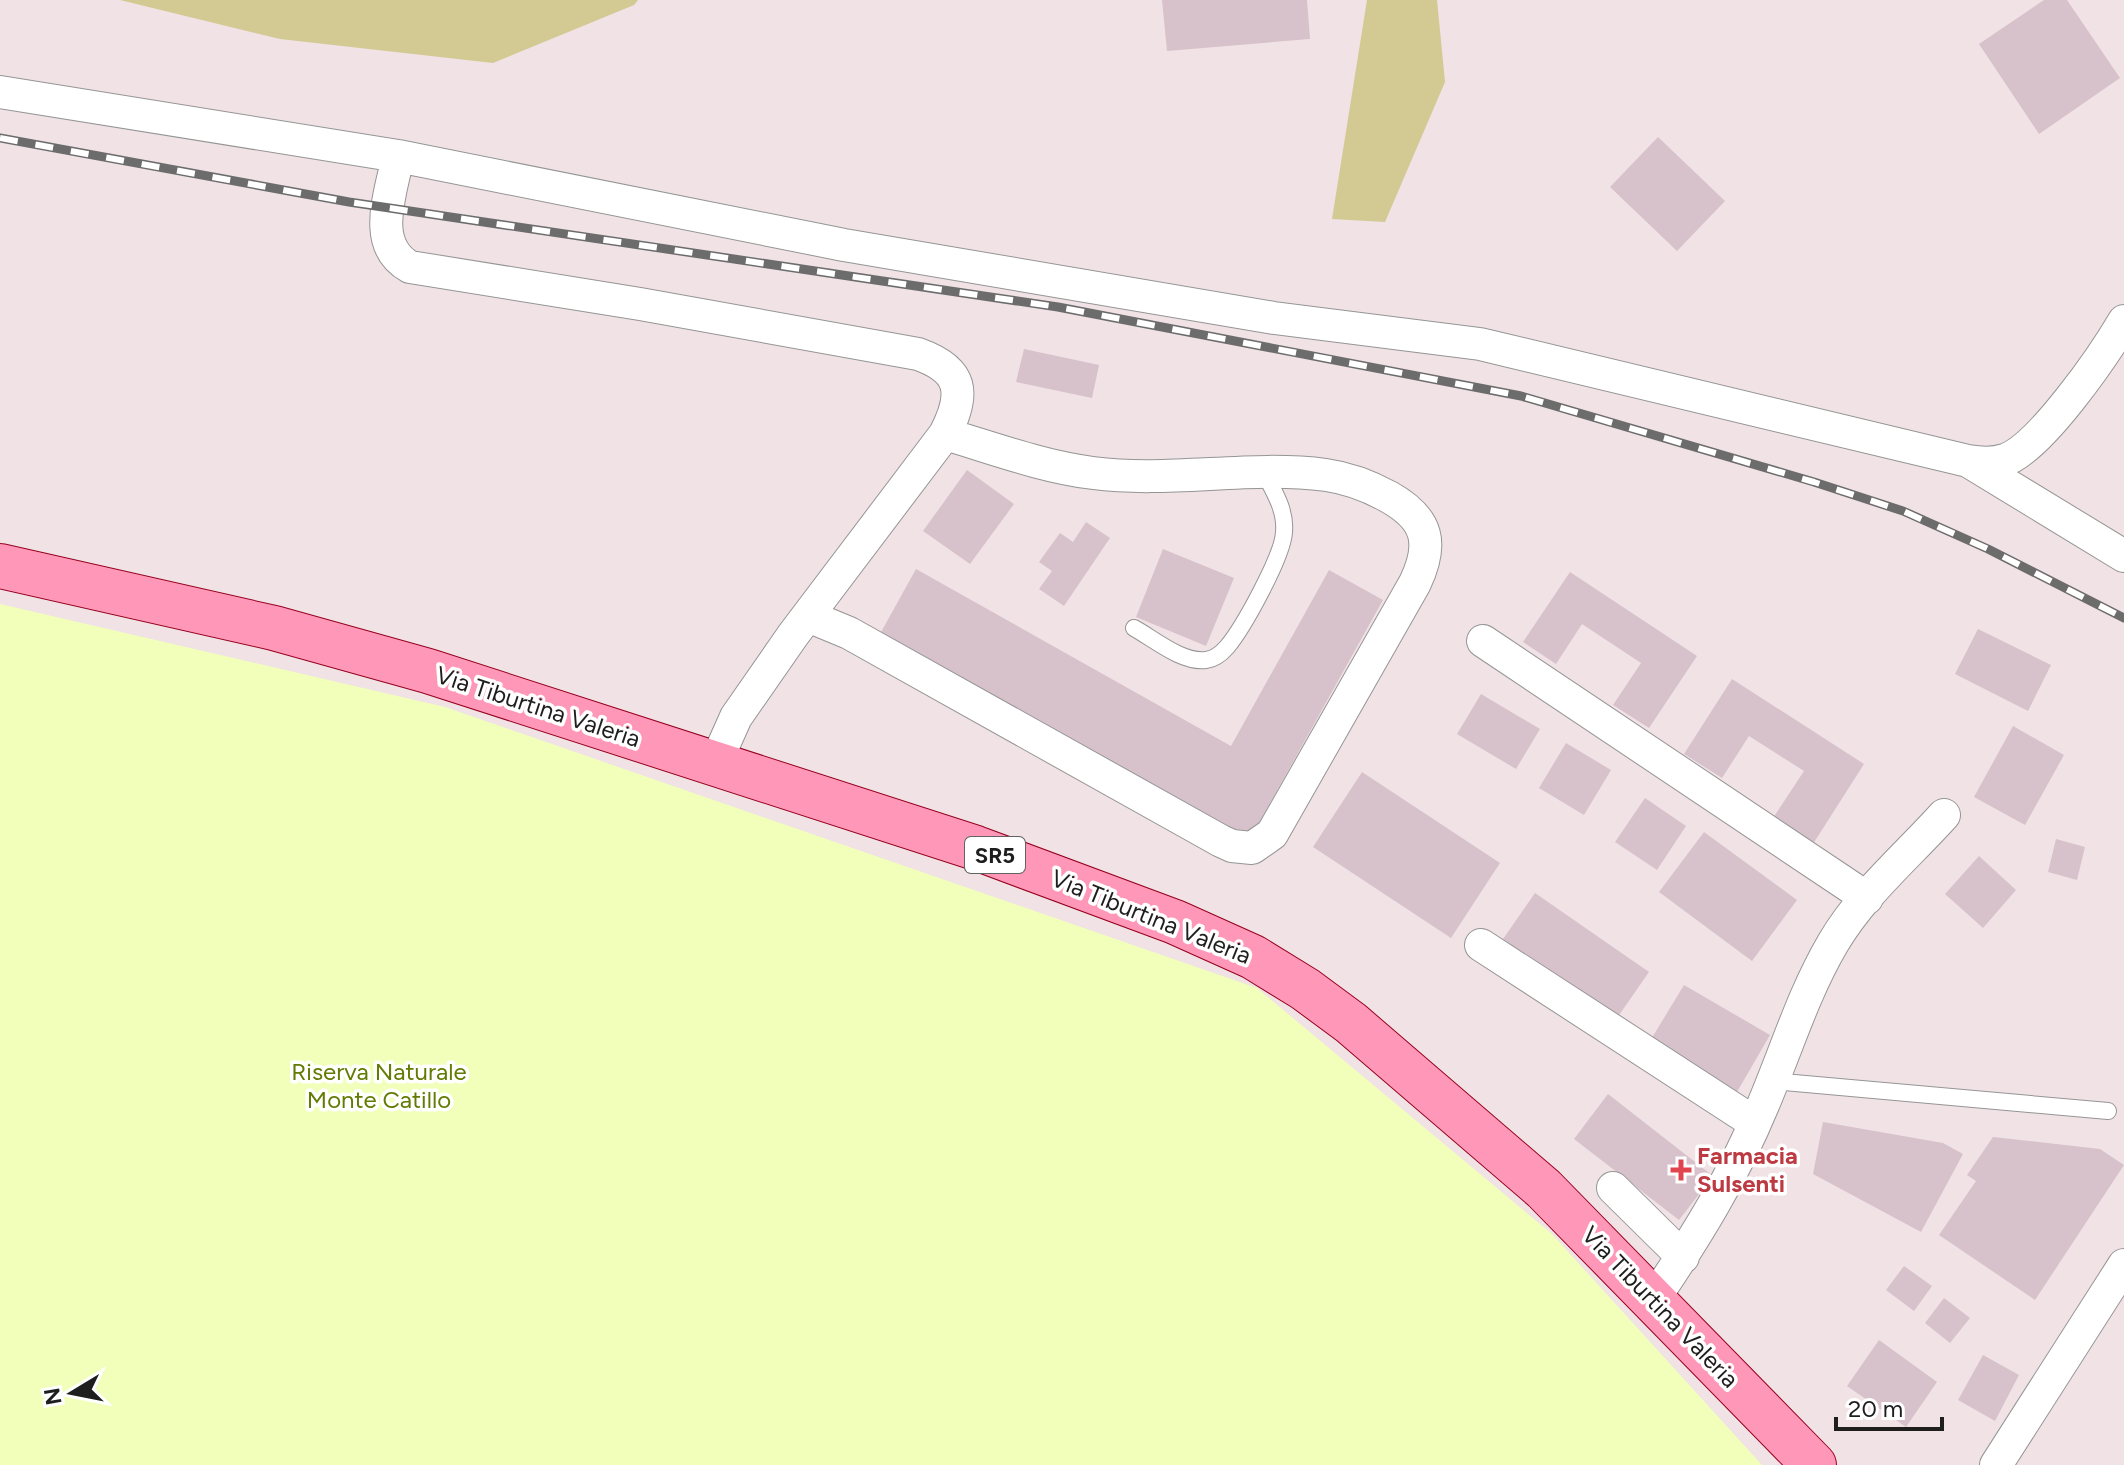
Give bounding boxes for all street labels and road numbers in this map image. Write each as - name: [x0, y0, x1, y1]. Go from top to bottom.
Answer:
- street label: Via Tiburtina Valeria: [432, 660, 644, 753]
- road number: SR5: [965, 837, 1025, 873]
- street label: Via Tiburtina Valeria: [1047, 863, 1255, 970]
- street label: Via Tiburtina Valeria: [1576, 1220, 1745, 1393]

